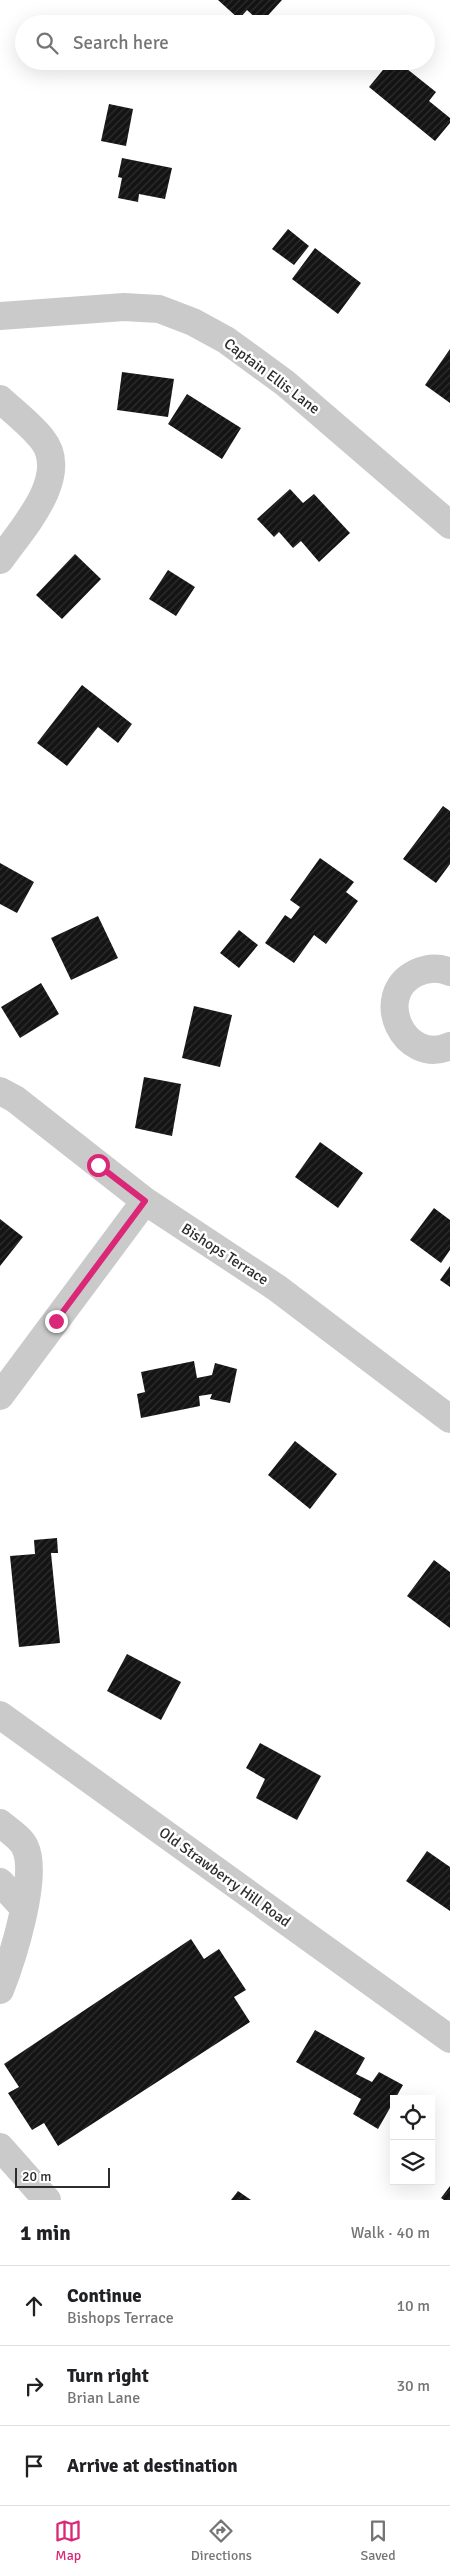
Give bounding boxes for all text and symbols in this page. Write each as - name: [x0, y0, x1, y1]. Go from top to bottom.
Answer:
- search box: [15, 15, 435, 70]
- icon: search: [33, 29, 61, 57]
- text: Search here: [73, 31, 169, 55]
- street label: Captain Ellis Lane: [221, 334, 323, 418]
- route start: [87, 1154, 110, 1177]
- street label: Bishops Terrace: [178, 1219, 272, 1289]
- route end: [45, 1310, 68, 1333]
- street label: Old Strawberry Hill Road: [156, 1823, 294, 1931]
- map controls: [390, 2095, 435, 2185]
- button: locate: [390, 2095, 435, 2140]
- button: layers: [390, 2140, 435, 2185]
- scale bar: [15, 2165, 110, 2188]
- text: 20 m: [22, 2168, 51, 2185]
- text: 1 min: [20, 2220, 71, 2246]
- text: Walk · 40 m: [351, 2223, 430, 2243]
- text: Continue: [67, 2284, 142, 2308]
- icon: ahead: [20, 2292, 48, 2320]
- text: 10 m: [396, 2296, 430, 2316]
- text: Bishops Terrace: [67, 2308, 174, 2328]
- text: Turn right: [67, 2364, 149, 2388]
- icon: right: [20, 2372, 48, 2400]
- text: 30 m: [396, 2376, 430, 2396]
- text: Brian Lane: [67, 2388, 140, 2408]
- icon: arrive: [20, 2452, 48, 2480]
- text: Arrive at destination: [67, 2454, 238, 2478]
- tab: Map: [54, 2517, 82, 2564]
- tab: Directions: [191, 2517, 252, 2564]
- tab: Saved: [360, 2517, 396, 2564]

